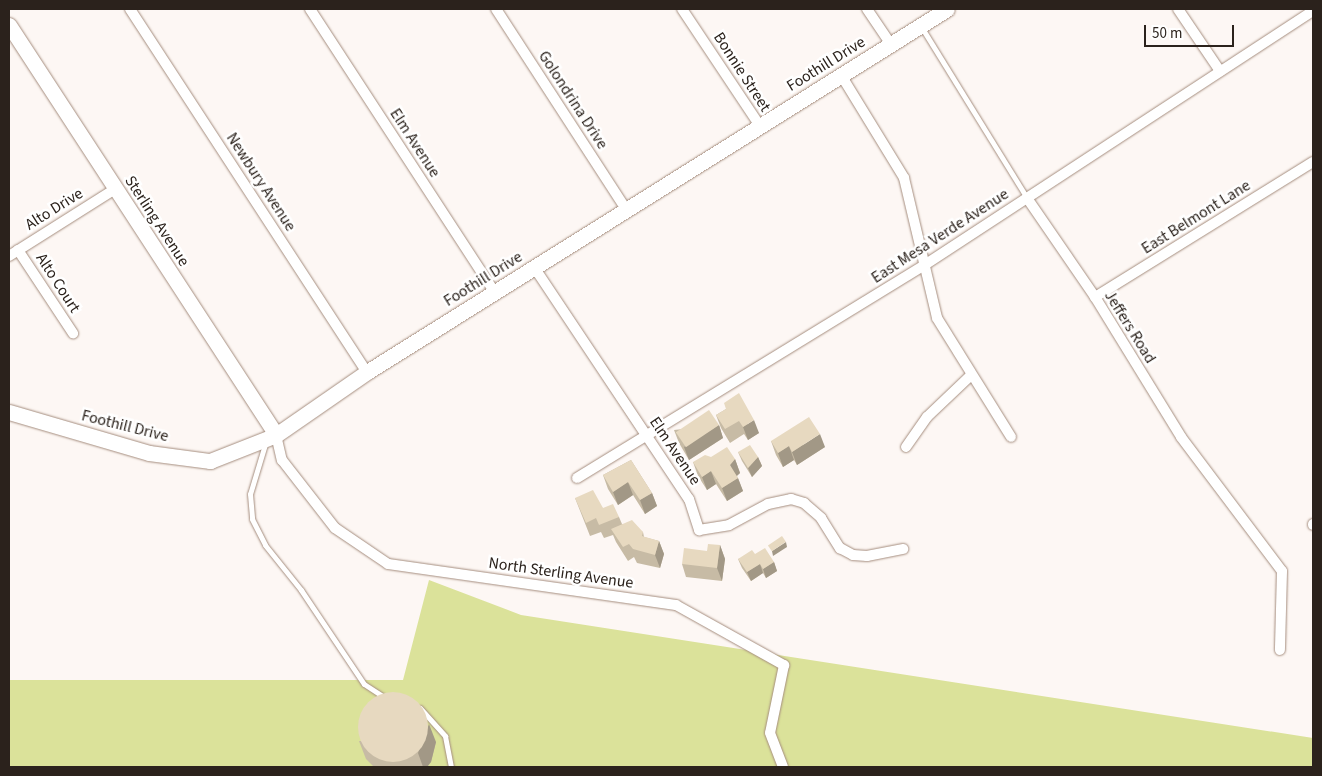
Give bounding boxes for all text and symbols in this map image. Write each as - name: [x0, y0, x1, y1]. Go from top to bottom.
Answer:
- scale bar: [1147, 15, 1237, 47]
- text: 50 m: [1152, 23, 1182, 44]
- street label: Bonnie Street: [709, 29, 775, 115]
- street label: Foothill Drive: [783, 32, 869, 96]
- street label: Golondrina Drive: [534, 47, 612, 153]
- street label: Elm Avenue: [386, 105, 444, 181]
- street label: Newbury Avenue: [222, 129, 300, 235]
- street label: Sterling Avenue: [121, 172, 193, 270]
- street label: East Belmont Lane: [1138, 176, 1254, 258]
- street label: Alto Drive: [22, 184, 86, 234]
- street label: East Mesa Verde Avenue: [868, 184, 1012, 288]
- street label: Foothill Drive: [440, 247, 526, 311]
- street label: Alto Court: [32, 250, 84, 316]
- street label: Jeffers Road: [1100, 287, 1160, 367]
- street label: Foothill Drive: [80, 406, 170, 446]
- street label: Elm Avenue: [645, 413, 705, 489]
- street label: North Sterling Avenue: [487, 553, 635, 593]

